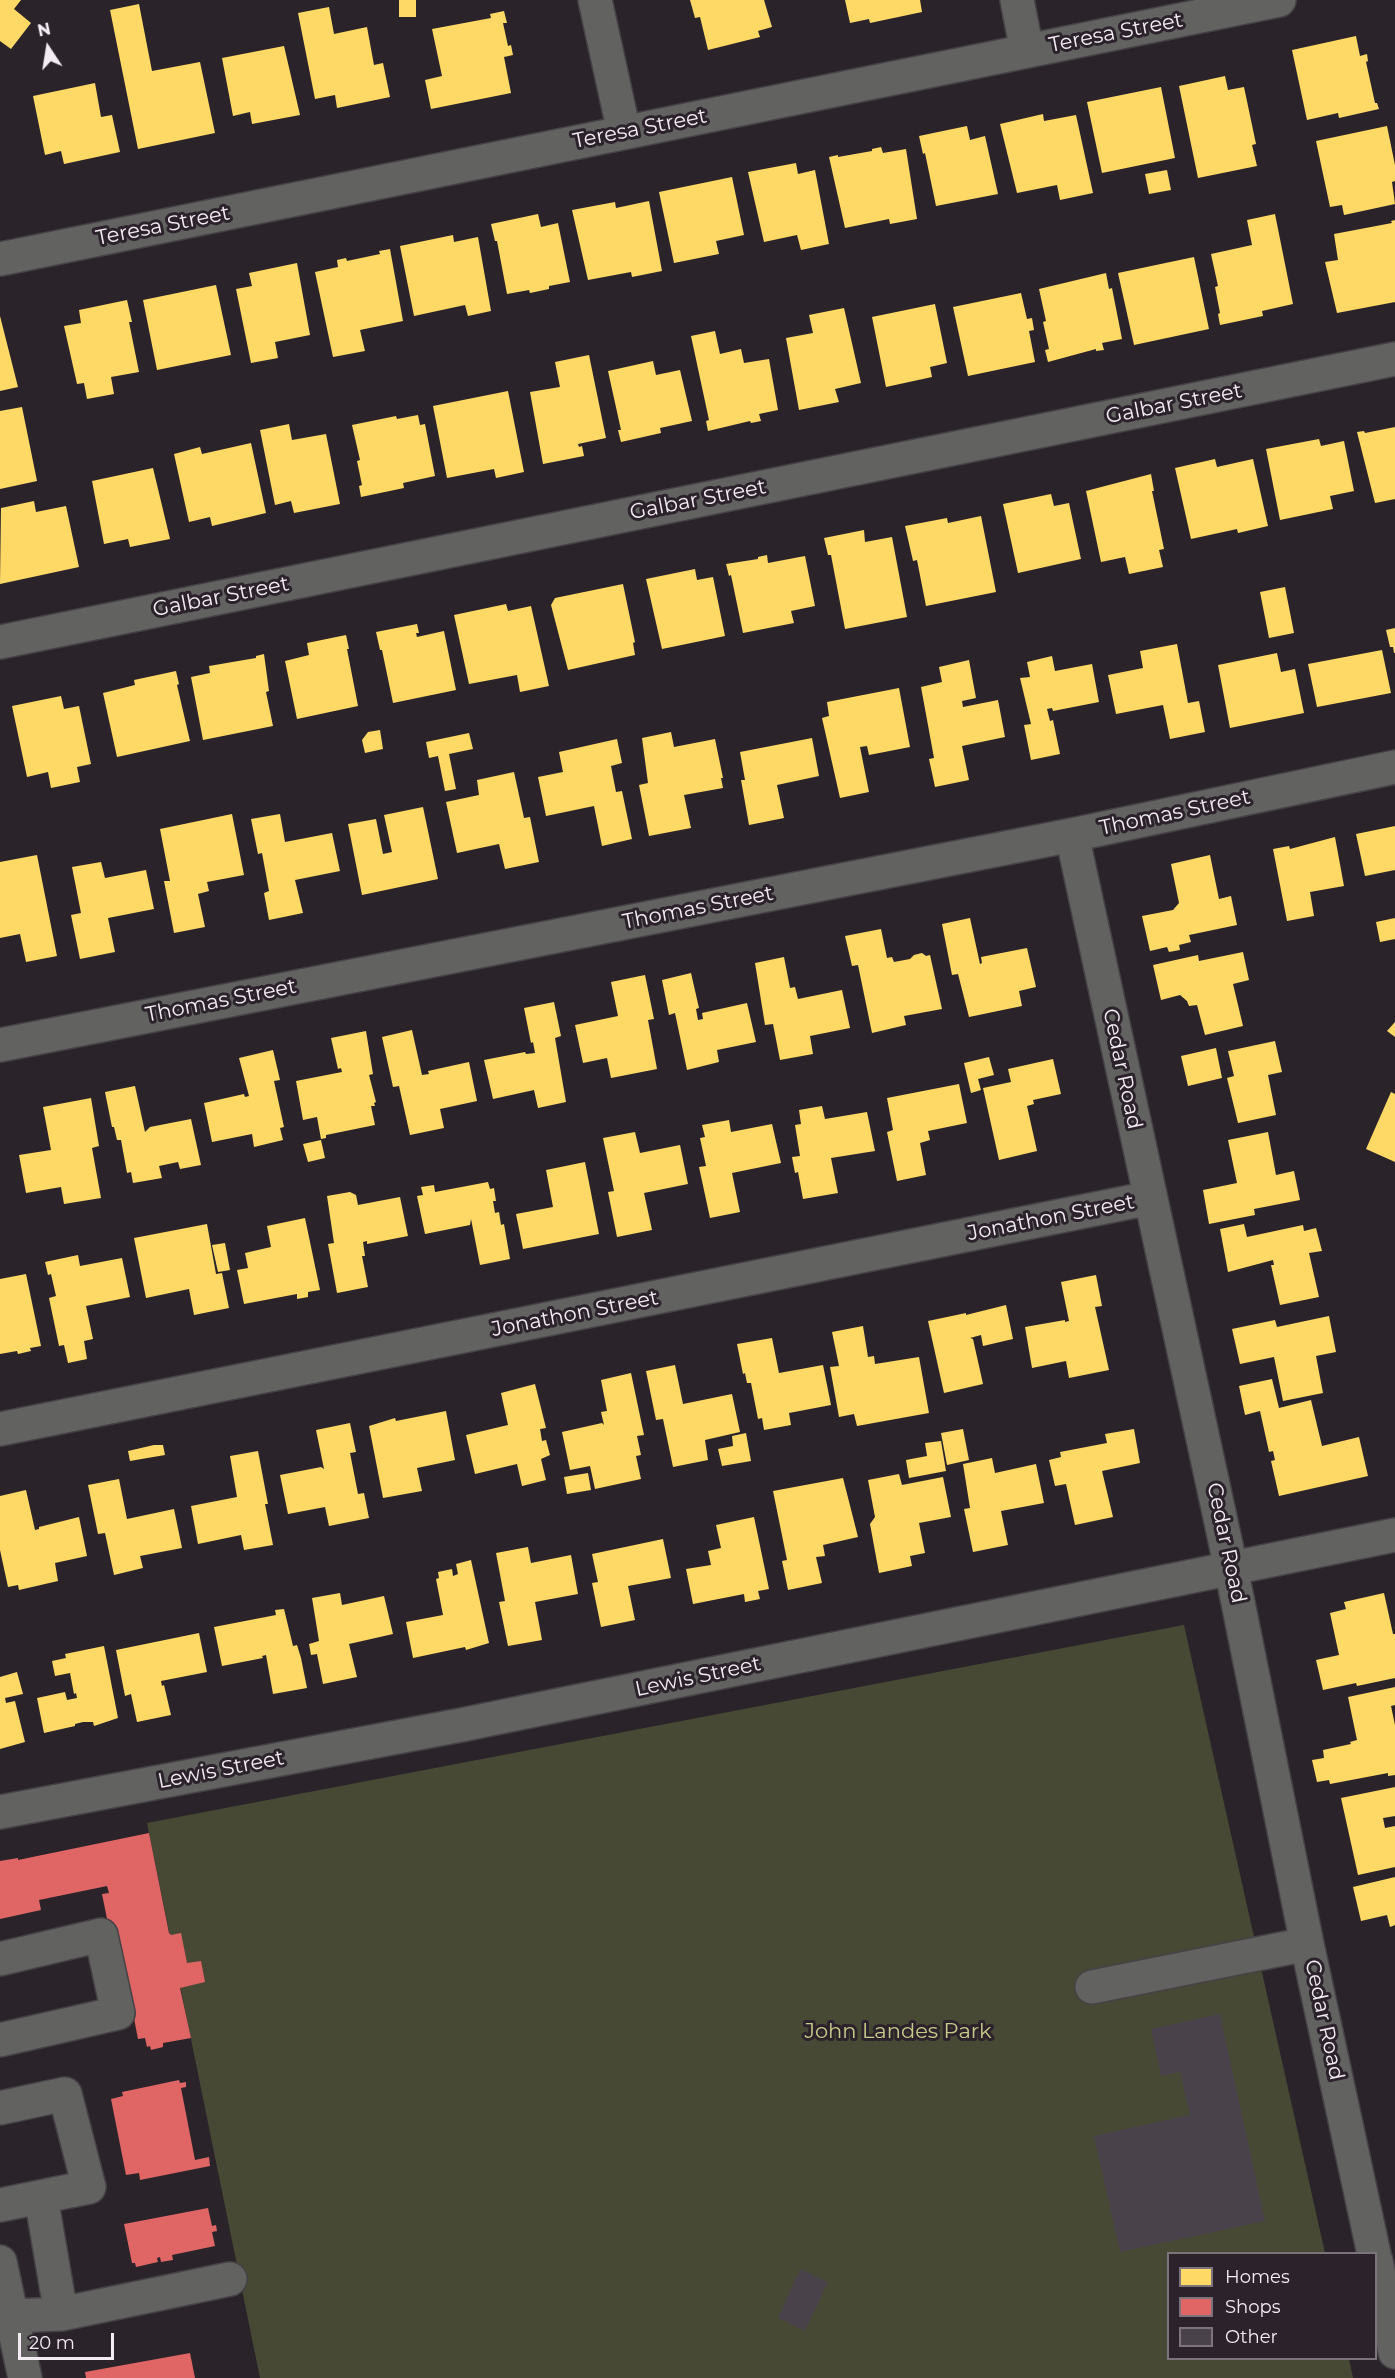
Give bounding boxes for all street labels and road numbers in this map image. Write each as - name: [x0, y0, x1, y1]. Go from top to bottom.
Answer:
- street label: Teresa Street: [1047, 8, 1185, 58]
- street label: Teresa Street: [571, 104, 709, 154]
- street label: Teresa Street: [94, 201, 232, 251]
- street label: Galbar Street: [1104, 378, 1244, 430]
- street label: Galbar Street: [628, 474, 768, 526]
- street label: Galbar Street: [151, 571, 291, 623]
- street label: Thomas Street: [1097, 785, 1253, 841]
- street label: Thomas Street: [620, 881, 776, 935]
- street label: Thomas Street: [143, 974, 299, 1028]
- street label: Cedar Road: [1097, 1006, 1147, 1132]
- street label: Jonathon Street: [965, 1189, 1137, 1247]
- street label: Jonathon Street: [489, 1285, 661, 1343]
- street label: Cedar Road: [1201, 1480, 1251, 1606]
- street label: Lewis Street: [633, 1651, 763, 1703]
- street label: Lewis Street: [156, 1745, 286, 1795]
- street label: Cedar Road: [1299, 1957, 1349, 2083]

